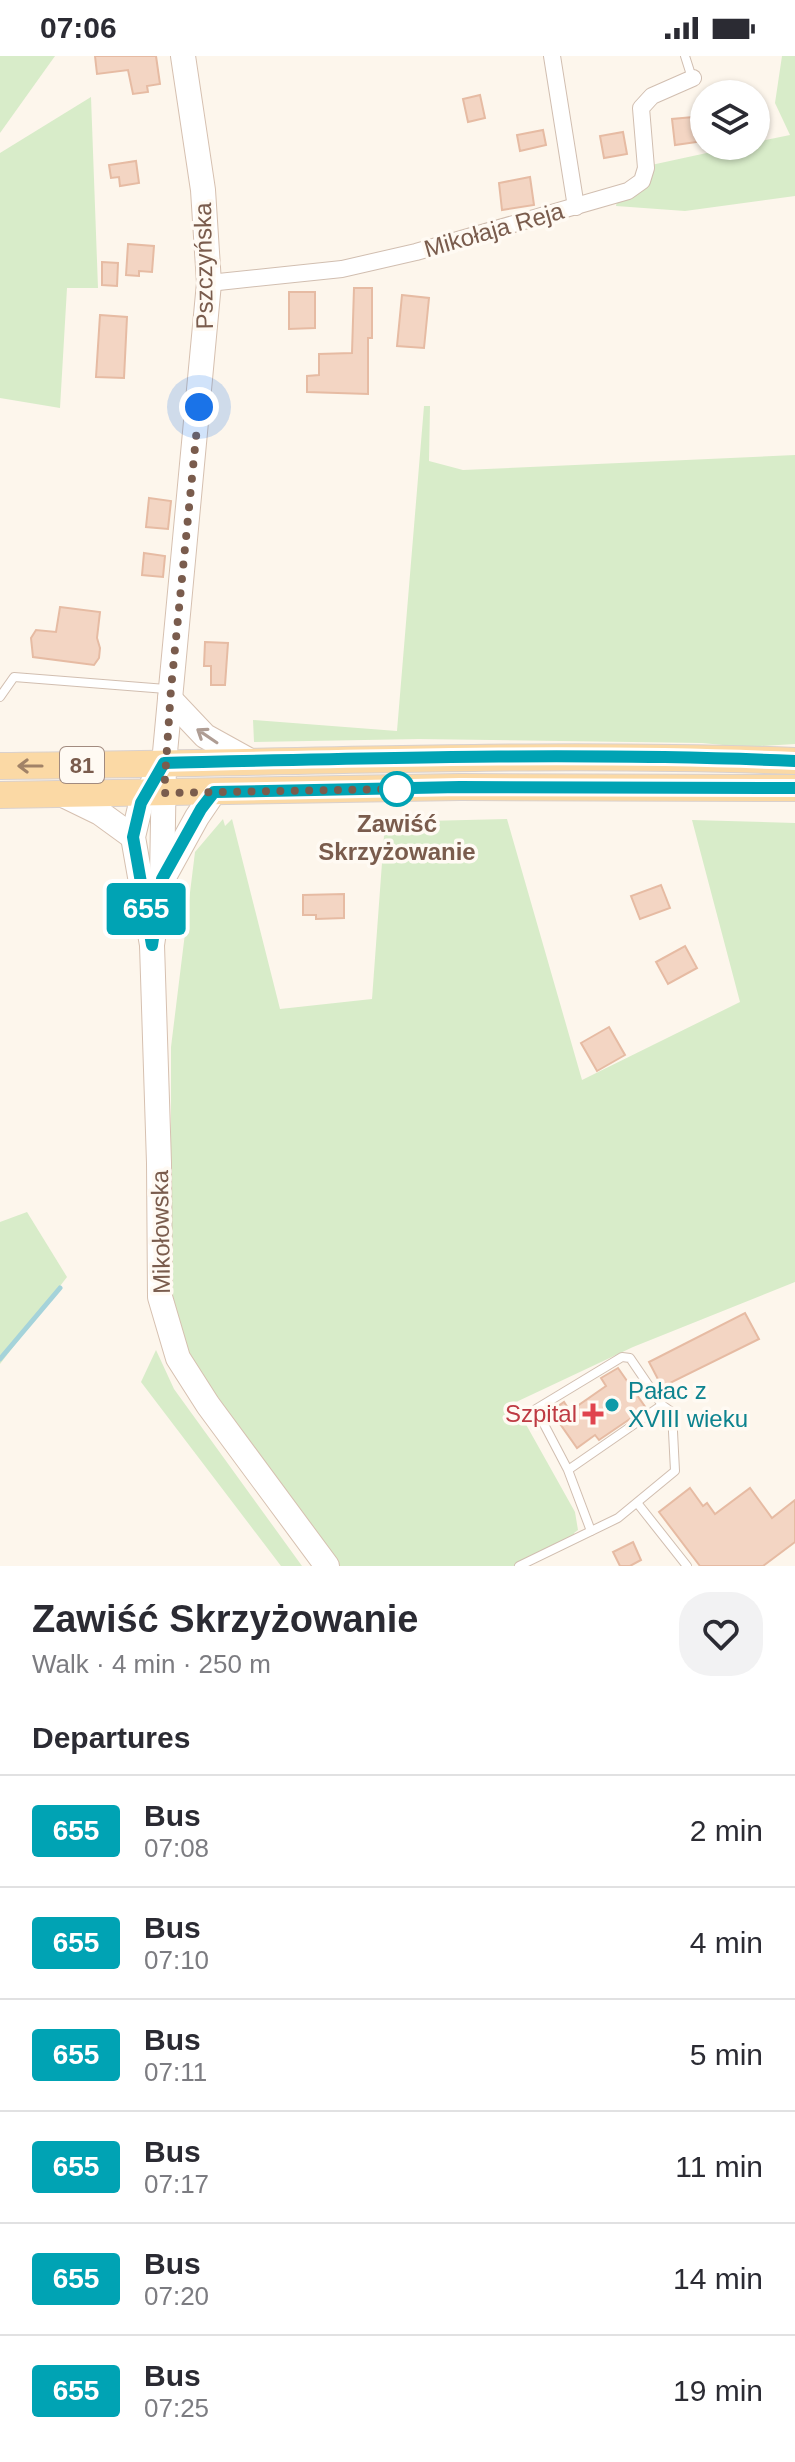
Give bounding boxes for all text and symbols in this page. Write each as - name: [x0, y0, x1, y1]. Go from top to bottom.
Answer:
- text: 07:06: [40, 11, 117, 44]
- map controls: [690, 80, 770, 160]
- button: layers: [690, 80, 770, 160]
- street label: Mikołaja Reja: [421, 197, 567, 262]
- street label: Pszczyńska: [189, 202, 218, 330]
- your location: [179, 387, 219, 427]
- one-way arrow: [196, 728, 218, 744]
- road number: 81: [60, 747, 104, 783]
- one-way arrow: [17, 758, 44, 774]
- marker: Zawiść Skrzyżowanie: [380, 772, 414, 806]
- place label: Zawiść Skrzyżowanie: [318, 810, 476, 865]
- line badge: 655: [100, 883, 192, 935]
- text: 655: [123, 893, 169, 924]
- street label: Mikołowska: [146, 1169, 175, 1294]
- place label: Pałac z XVIII wieku: [628, 1377, 748, 1432]
- marker: Pałac z XVIII wieku: [603, 1396, 621, 1414]
- place label: Szpital: [505, 1400, 577, 1427]
- marker: Szpital: [584, 1405, 602, 1423]
- button: heart: [679, 1592, 763, 1676]
- text: Zawiść Skrzyżowanie: [32, 1598, 419, 1640]
- text: Walk · 4 min · 250 m: [32, 1649, 271, 1679]
- text: Departures: [32, 1721, 190, 1754]
- text: Bus: [144, 1799, 201, 1832]
- text: 2 min: [690, 1814, 763, 1847]
- text: 655: [53, 1815, 99, 1846]
- text: 07:08: [144, 1833, 209, 1863]
- text: Bus: [144, 1911, 201, 1944]
- text: 4 min: [690, 1926, 763, 1959]
- text: 655: [53, 1927, 99, 1958]
- text: 07:10: [144, 1945, 209, 1975]
- text: Bus: [144, 2023, 201, 2056]
- text: 5 min: [690, 2038, 763, 2071]
- text: 655: [53, 2039, 99, 2070]
- text: 07:11: [144, 2057, 207, 2087]
- text: Bus: [144, 2135, 201, 2168]
- text: 11 min: [675, 2150, 763, 2183]
- text: 655: [53, 2151, 99, 2182]
- text: 07:17: [144, 2169, 209, 2199]
- text: Bus: [144, 2247, 201, 2280]
- text: 14 min: [673, 2262, 763, 2295]
- text: 655: [53, 2263, 99, 2294]
- text: 07:20: [144, 2281, 209, 2311]
- text: Bus: [144, 2359, 201, 2392]
- text: 19 min: [673, 2374, 763, 2407]
- text: 655: [53, 2375, 99, 2406]
- text: 07:25: [144, 2393, 209, 2423]

